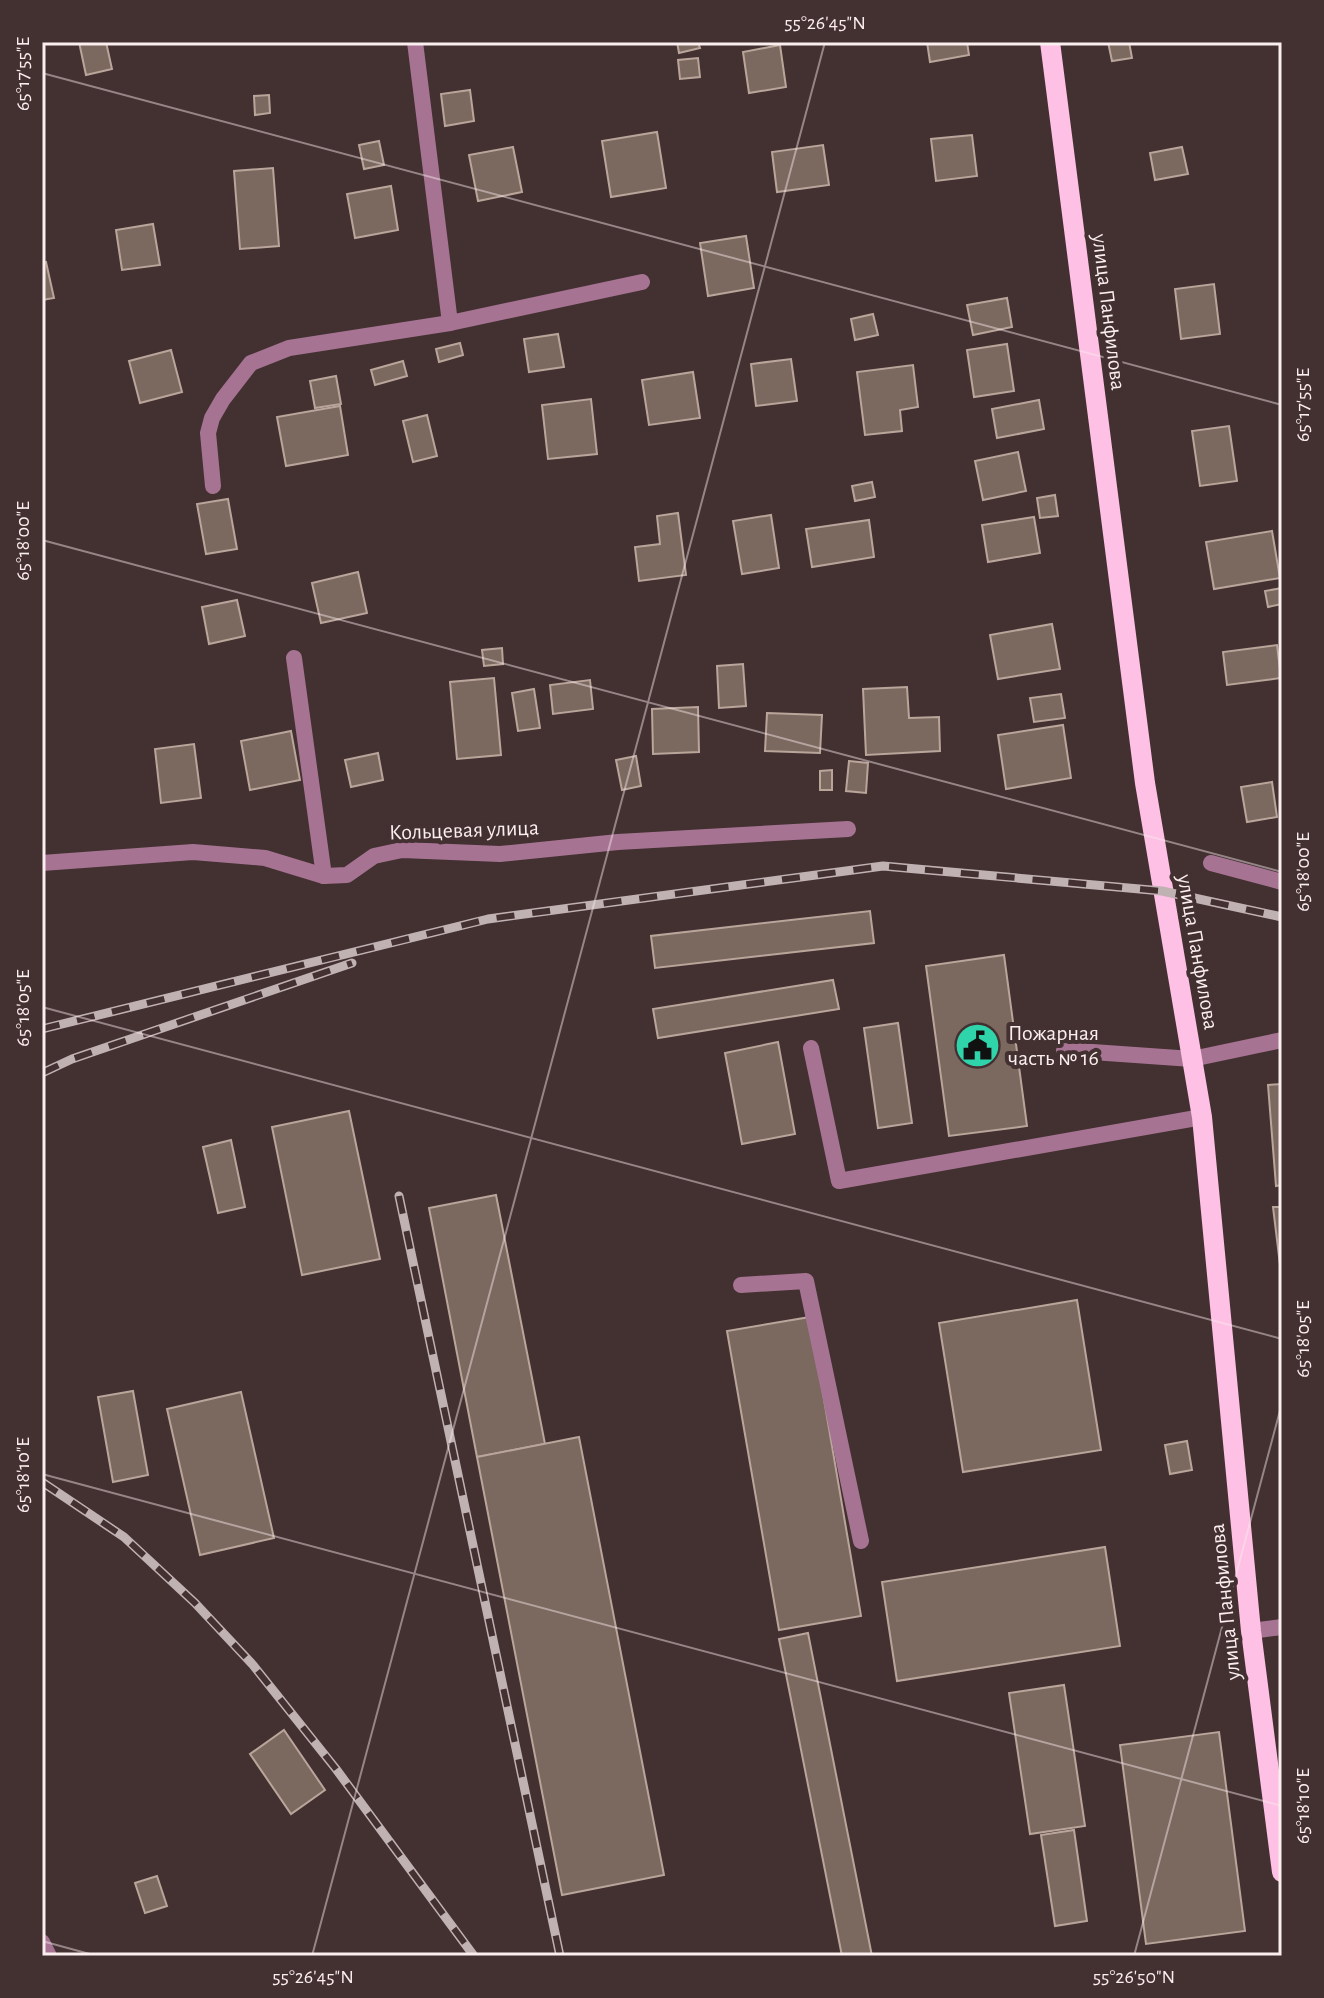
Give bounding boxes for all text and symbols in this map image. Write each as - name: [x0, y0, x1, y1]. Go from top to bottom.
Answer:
- text: 55°26'45"N: [784, 13, 866, 33]
- text: 65°17'55"E: [13, 37, 33, 111]
- street label: улица Панфилова: [1088, 232, 1130, 391]
- text: 65°17'55"E: [1293, 368, 1313, 442]
- text: 65°18'00"E: [13, 501, 33, 581]
- street label: Кольцевая улица: [389, 816, 539, 844]
- text: 65°18'00"E: [1293, 832, 1313, 912]
- street label: улица Панфилова: [1173, 872, 1223, 1031]
- text: 65°18'05"E: [13, 969, 33, 1047]
- public building icon: Пожарная часть № 16: [953, 1022, 1001, 1070]
- place label: Пожарная часть № 16: [1008, 1022, 1099, 1069]
- text: 65°18'05"E: [1293, 1300, 1313, 1378]
- text: 65°18'10"E: [13, 1437, 33, 1513]
- street label: улица Панфилова: [1206, 1523, 1244, 1682]
- text: 65°18'10"E: [1293, 1768, 1313, 1844]
- text: 55°26'45"N: [272, 1967, 354, 1987]
- text: 55°26'50"N: [1093, 1967, 1175, 1987]

